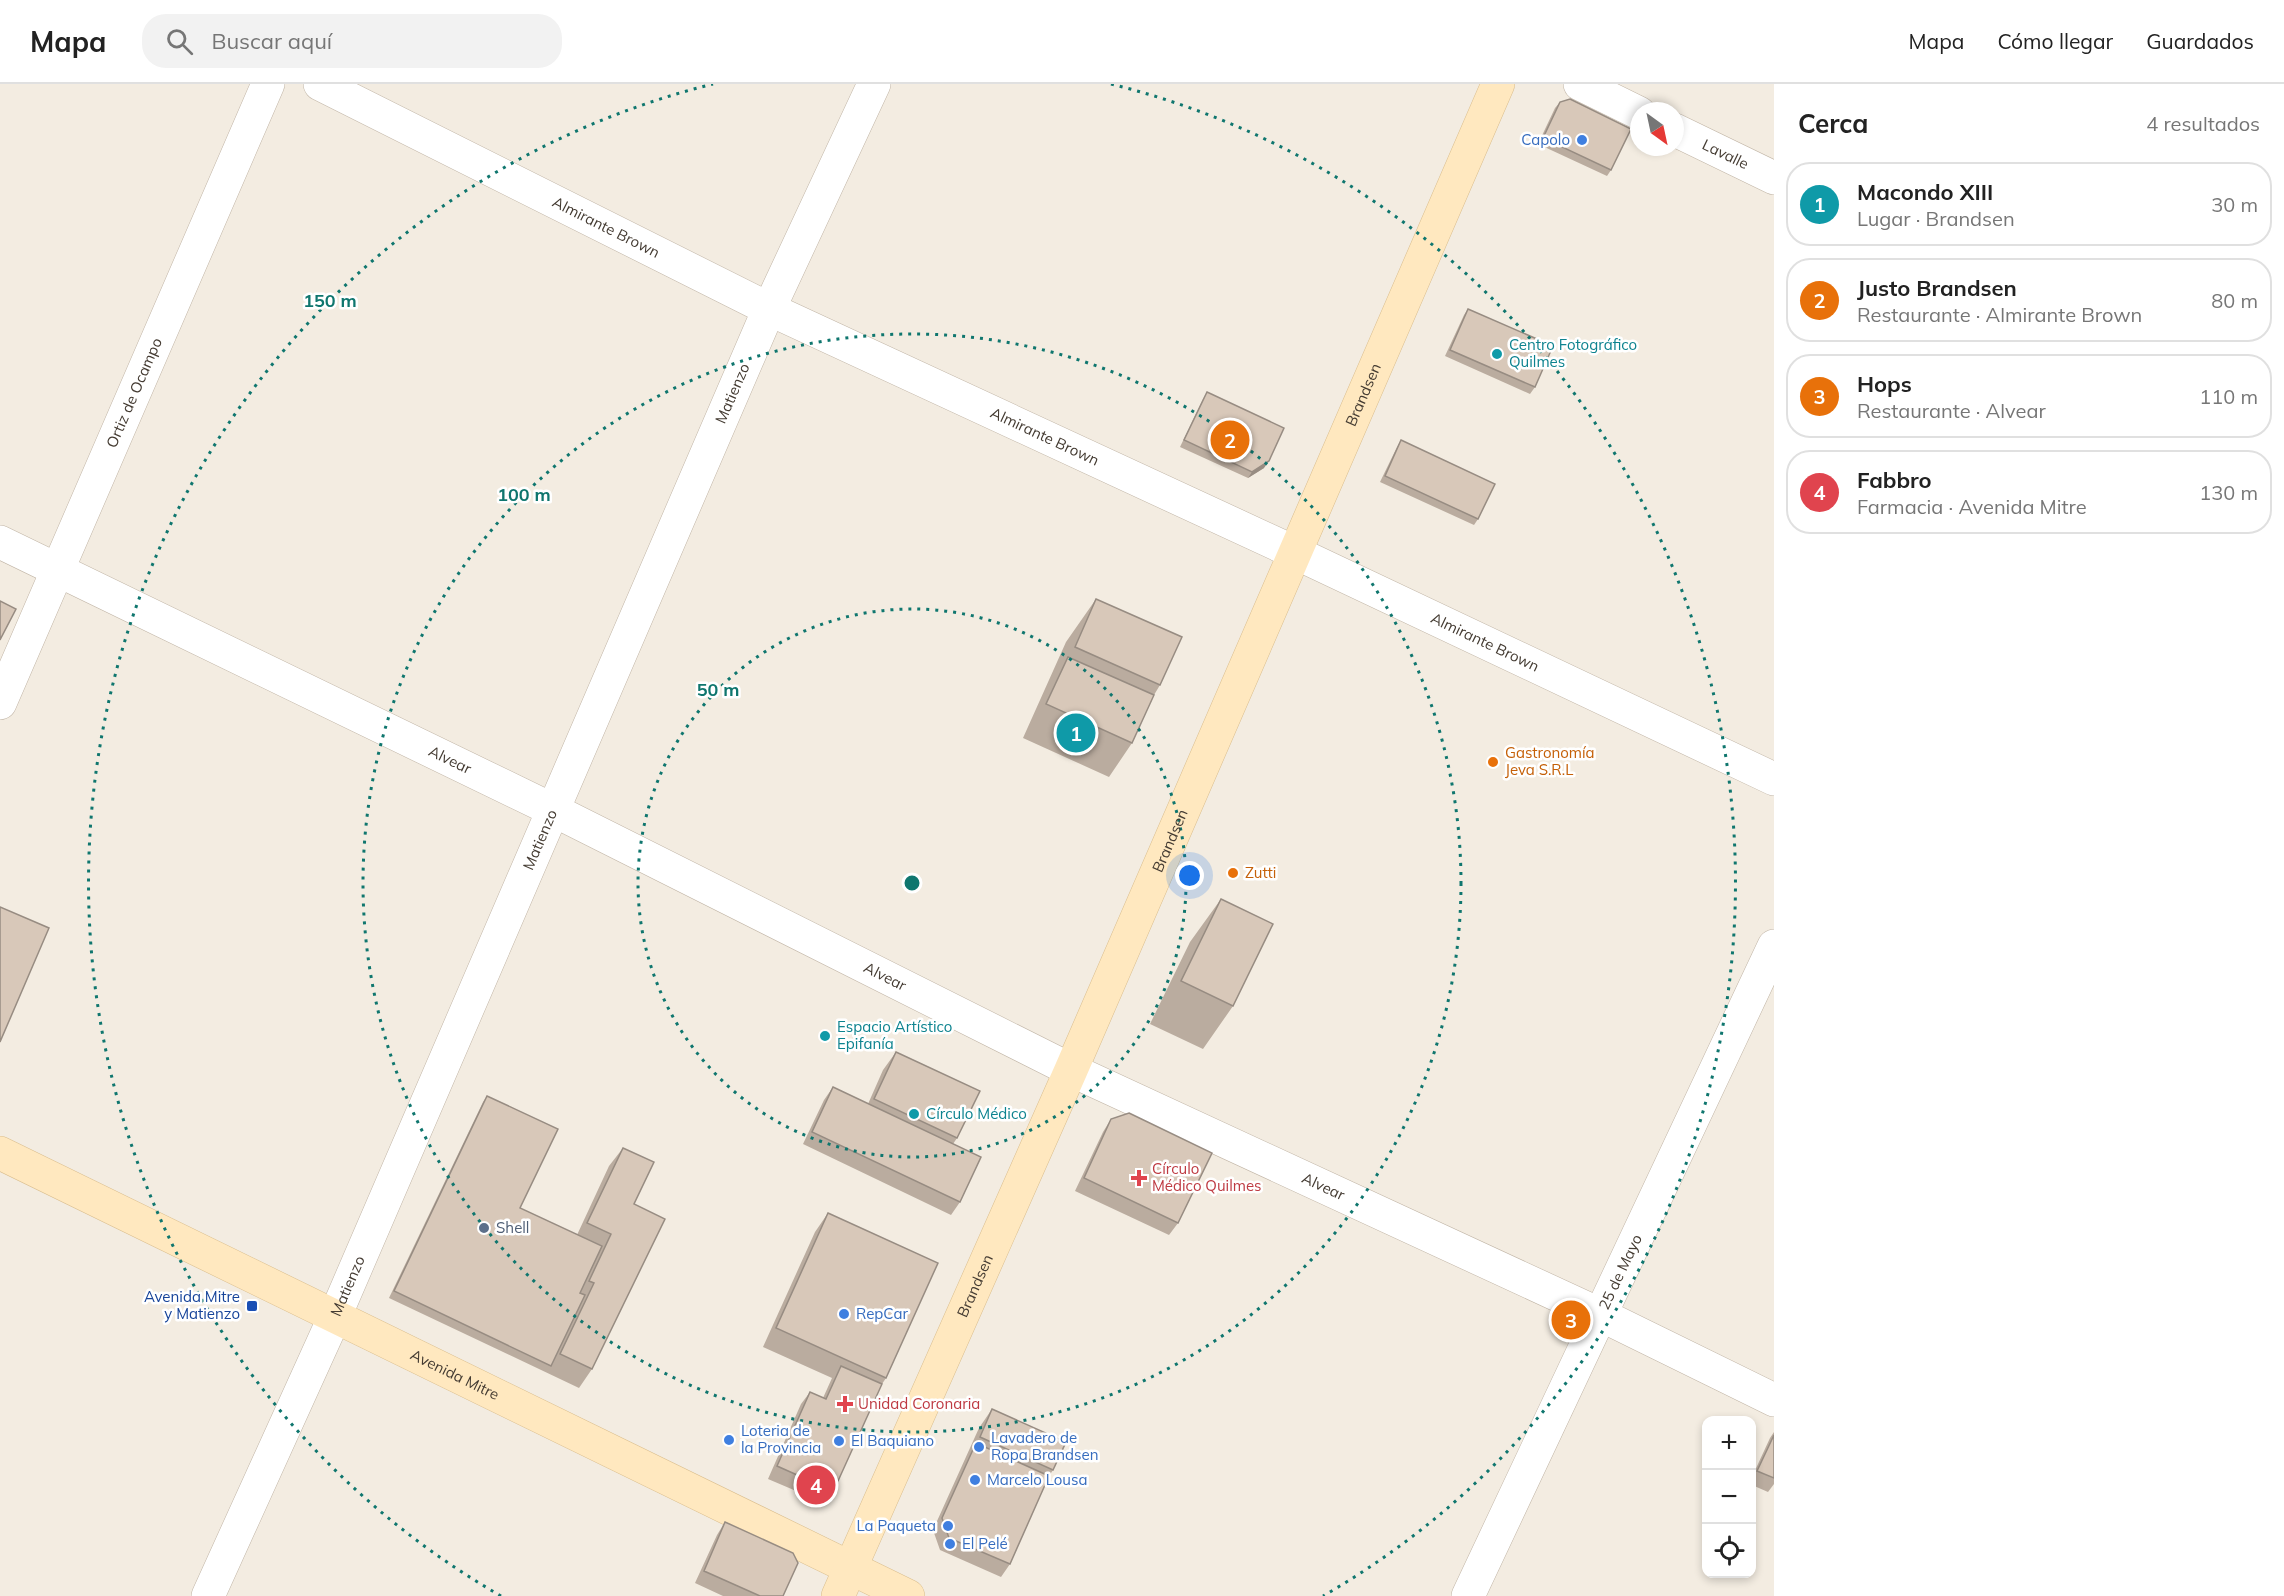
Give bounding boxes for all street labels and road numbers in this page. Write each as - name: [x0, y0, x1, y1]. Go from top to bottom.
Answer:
- street label: Lavalle: [1699, 135, 1752, 173]
- street label: Almirante Brown: [549, 192, 663, 262]
- street label: Ortiz de Ocampo: [102, 335, 166, 450]
- street label: Matienzo: [711, 360, 754, 426]
- street label: Brandsen: [1341, 360, 1385, 429]
- street label: Almirante Brown: [987, 403, 1102, 470]
- street label: Almirante Brown: [1428, 608, 1542, 676]
- street label: Alvear: [426, 741, 475, 778]
- street label: Matienzo: [518, 806, 561, 873]
- street label: Brandsen: [1148, 806, 1192, 875]
- street label: Alvear: [861, 958, 910, 995]
- street label: Alvear: [1299, 1168, 1349, 1205]
- street label: 25 de Mayo: [1594, 1231, 1646, 1313]
- street label: Brandsen: [953, 1251, 997, 1320]
- street label: Matienzo: [326, 1253, 369, 1319]
- street label: Avenida Mitre: [408, 1345, 502, 1404]

